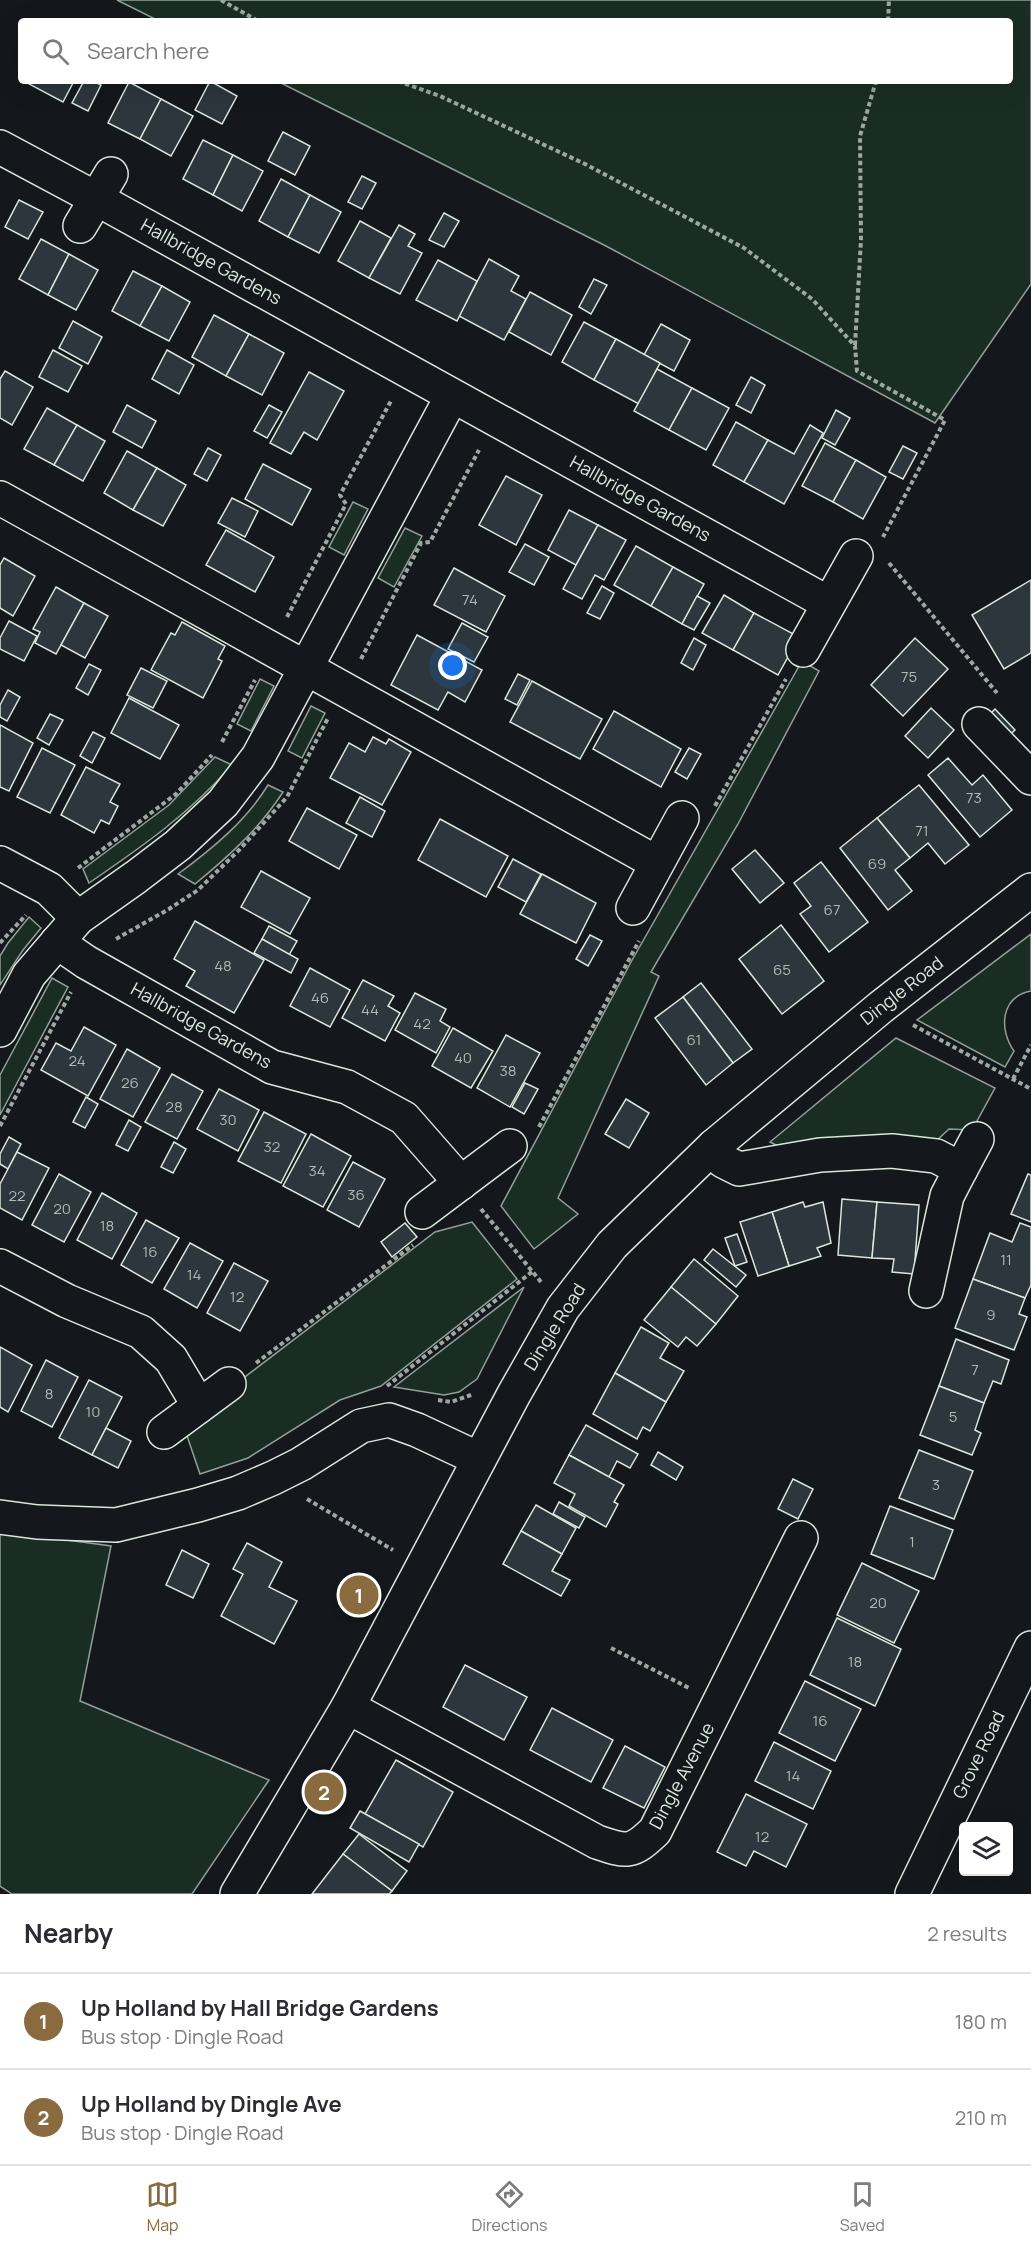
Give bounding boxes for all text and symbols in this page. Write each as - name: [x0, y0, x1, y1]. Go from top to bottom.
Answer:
- search box: [18, 18, 1013, 84]
- icon: search: [39, 35, 72, 68]
- text: Search here: [87, 36, 209, 66]
- street label: Hallbridge Gardens: [137, 212, 286, 310]
- street label: Hallbridge Gardens: [566, 449, 715, 547]
- house number: 74: [462, 589, 478, 610]
- your location: [438, 651, 467, 680]
- house number: 75: [901, 666, 917, 687]
- house number: 73: [966, 787, 982, 808]
- house number: 71: [915, 820, 929, 841]
- house number: 69: [868, 853, 886, 874]
- house number: 67: [824, 899, 840, 920]
- street label: Dingle Road: [855, 950, 948, 1030]
- house number: 48: [214, 955, 232, 976]
- house number: 65: [773, 959, 791, 980]
- street label: Hallbridge Gardens: [127, 976, 276, 1074]
- house number: 46: [311, 987, 329, 1008]
- house number: 44: [361, 999, 379, 1020]
- house number: 42: [413, 1013, 431, 1034]
- house number: 61: [687, 1029, 701, 1050]
- house number: 40: [454, 1047, 472, 1068]
- house number: 24: [68, 1050, 86, 1071]
- house number: 38: [499, 1060, 517, 1081]
- house number: 26: [121, 1072, 139, 1093]
- house number: 28: [165, 1096, 183, 1117]
- house number: 30: [219, 1109, 237, 1130]
- house number: 32: [264, 1136, 280, 1157]
- house number: 34: [308, 1160, 326, 1181]
- house number: 36: [347, 1184, 365, 1205]
- house number: 22: [8, 1185, 26, 1206]
- house number: 20: [53, 1198, 71, 1219]
- house number: 18: [100, 1215, 114, 1236]
- house number: 16: [142, 1241, 158, 1262]
- house number: 11: [1000, 1249, 1012, 1270]
- house number: 14: [187, 1264, 201, 1285]
- street label: Dingle Road: [518, 1278, 590, 1375]
- house number: 12: [230, 1286, 244, 1307]
- house number: 9: [986, 1304, 996, 1325]
- house number: 7: [971, 1359, 979, 1380]
- house number: 8: [45, 1383, 53, 1404]
- house number: 10: [86, 1401, 101, 1422]
- house number: 5: [949, 1406, 957, 1427]
- house number: 3: [932, 1474, 940, 1495]
- house number: 1: [909, 1531, 915, 1552]
- pin: 1: [340, 1572, 378, 1618]
- house number: 20: [869, 1592, 887, 1613]
- house number: 18: [848, 1651, 862, 1672]
- street label: Grove Road: [947, 1707, 1010, 1802]
- house number: 16: [812, 1710, 828, 1731]
- street label: Dingle Avenue: [643, 1718, 719, 1833]
- house number: 14: [786, 1765, 800, 1786]
- pin: 2: [304, 1770, 344, 1814]
- map controls: [959, 1822, 1013, 1876]
- button: layers: [959, 1822, 1013, 1876]
- house number: 12: [755, 1826, 769, 1847]
- text: Nearby: [24, 1915, 113, 1951]
- text: 2 results: [927, 1920, 1007, 1947]
- text: Up Holland by Hall Bridge Gardens: [81, 1993, 439, 2023]
- text: 1: [39, 2008, 48, 2035]
- text: 180 m: [954, 2008, 1007, 2035]
- text: Bus stop · Dingle Road: [81, 2023, 284, 2050]
- text: Up Holland by Dingle Ave: [81, 2089, 342, 2119]
- text: 2: [38, 2104, 49, 2131]
- text: 210 m: [955, 2104, 1007, 2131]
- text: Bus stop · Dingle Road: [81, 2119, 284, 2146]
- tab: Map: [146, 2178, 179, 2236]
- tab: Directions: [472, 2178, 547, 2236]
- tab: Saved: [840, 2178, 885, 2236]

